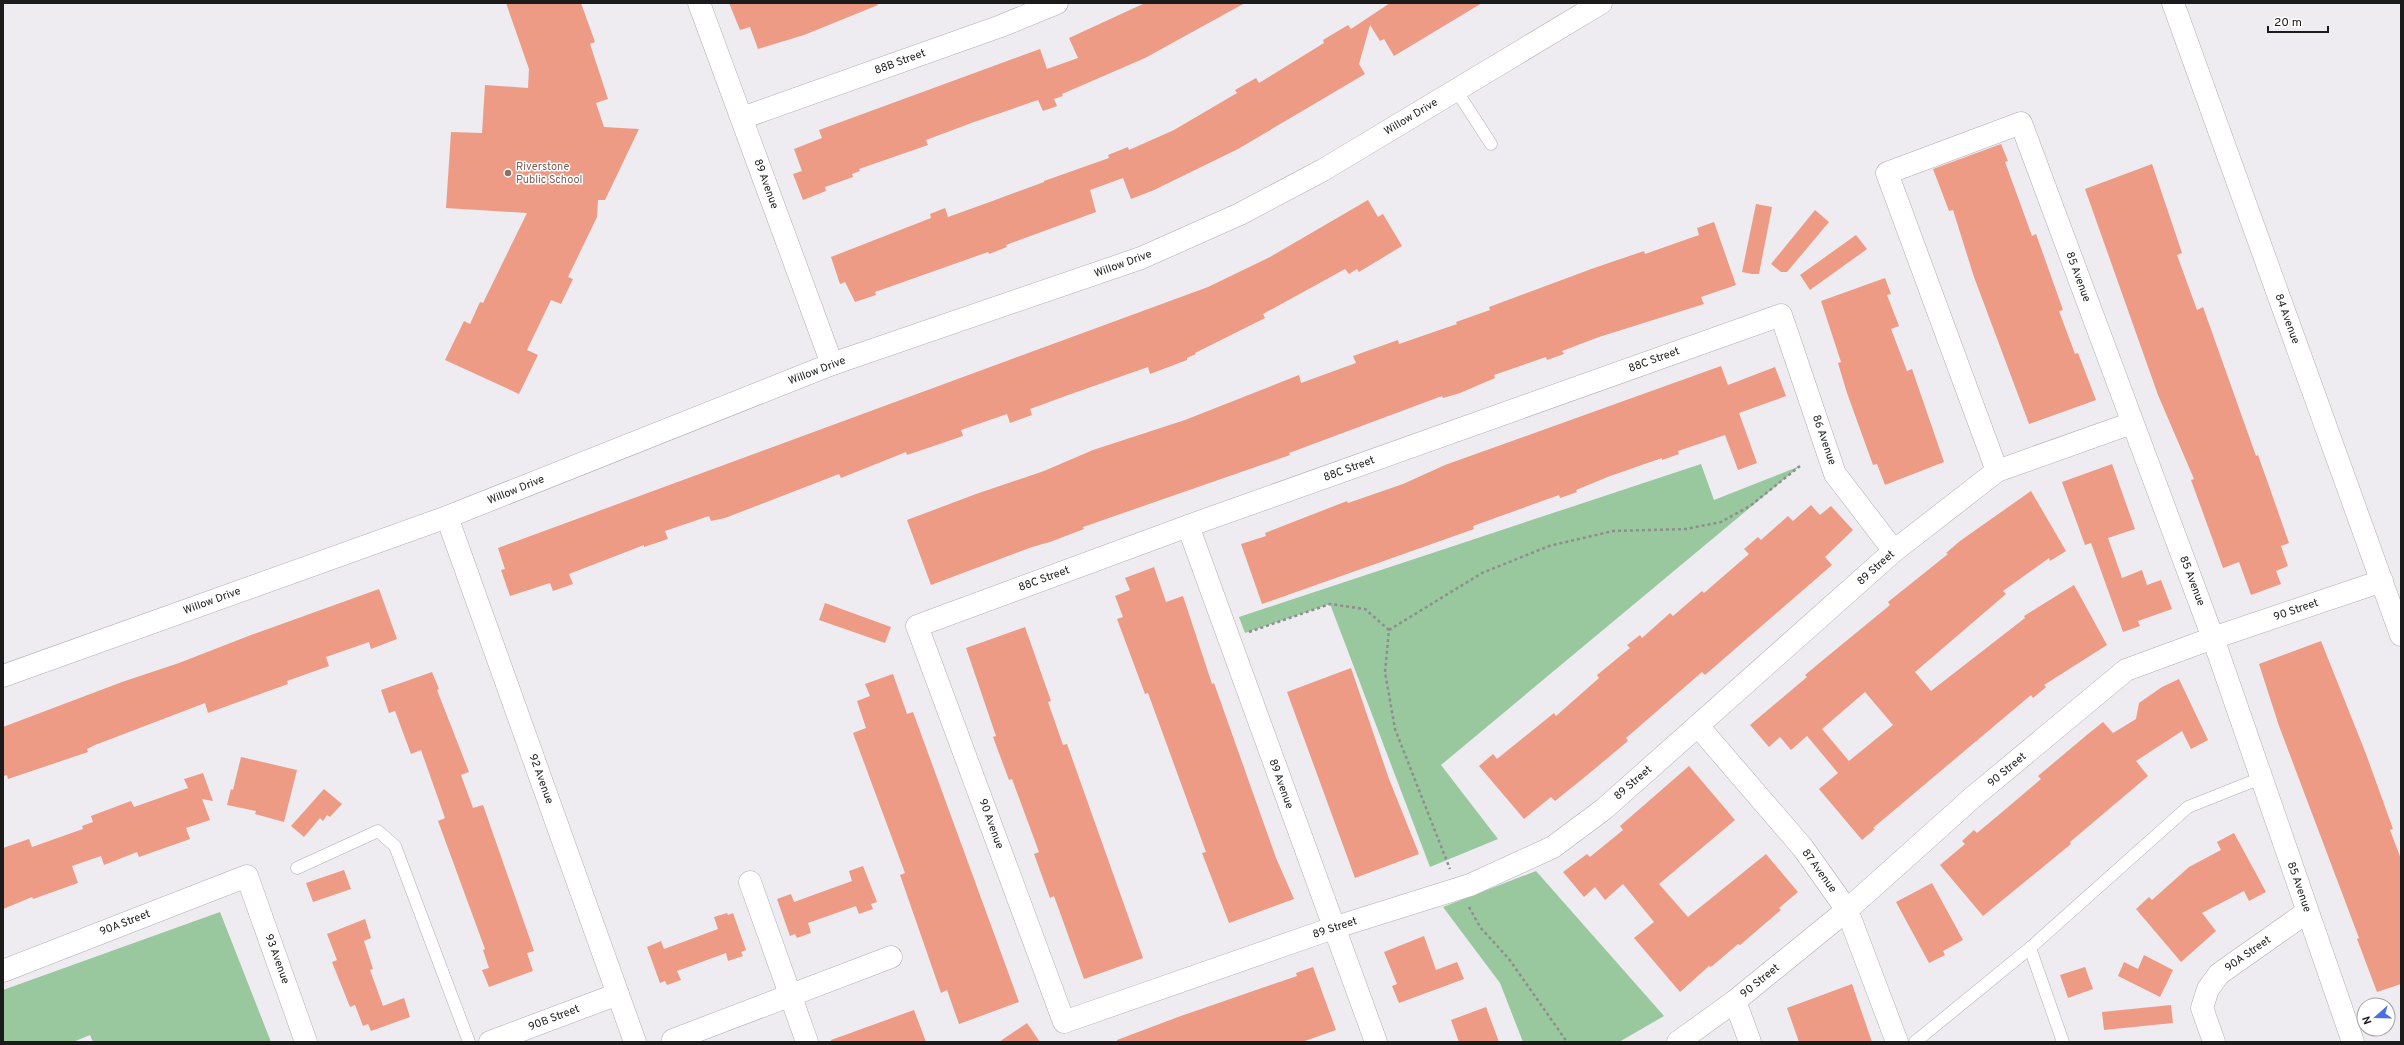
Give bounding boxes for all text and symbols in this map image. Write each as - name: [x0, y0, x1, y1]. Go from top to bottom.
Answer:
- scale bar: [2268, 8, 2328, 34]
- text: 20 m: [2274, 15, 2302, 31]
- street label: 88B Street: [872, 46, 928, 78]
- street label: Willow Drive: [1382, 95, 1441, 139]
- street label: 89 Avenue: [751, 157, 781, 211]
- place label: Riverstone Public School: [516, 160, 583, 187]
- marker: Riverstone Public School: [503, 168, 513, 178]
- street label: Willow Drive: [1092, 247, 1154, 281]
- street label: 85 Avenue: [2062, 250, 2094, 304]
- street label: 84 Avenue: [2271, 292, 2303, 346]
- street label: 88C Street: [1627, 344, 1681, 376]
- street label: Willow Drive: [786, 354, 848, 388]
- street label: 86 Avenue: [1809, 413, 1839, 467]
- street label: 88C Street: [1322, 453, 1376, 485]
- street label: Willow Drive: [485, 472, 547, 508]
- street label: 89 Street: [1854, 547, 1898, 589]
- street label: 85 Avenue: [2176, 554, 2208, 608]
- street label: 88C Street: [1017, 563, 1071, 595]
- street label: Willow Drive: [181, 584, 243, 618]
- street label: 90 Street: [2272, 596, 2320, 624]
- street label: 90 Street: [1985, 750, 2029, 790]
- street label: 92 Avenue: [525, 752, 557, 806]
- street label: 89 Avenue: [1266, 757, 1296, 811]
- street label: 89 Street: [1611, 763, 1655, 803]
- street label: 90 Avenue: [975, 797, 1007, 851]
- street label: 87 Avenue: [1798, 846, 1840, 896]
- street label: 85 Avenue: [2284, 860, 2314, 914]
- street label: 90A Street: [98, 907, 152, 939]
- street label: 89 Street: [1311, 914, 1359, 942]
- street label: 93 Avenue: [262, 932, 293, 986]
- street label: 90A Street: [2222, 933, 2274, 975]
- street label: 90 Street: [1738, 961, 1782, 1001]
- north arrow: [2356, 997, 2396, 1037]
- street label: 90B Street: [526, 1002, 582, 1034]
- text: N: [2360, 1014, 2375, 1026]

